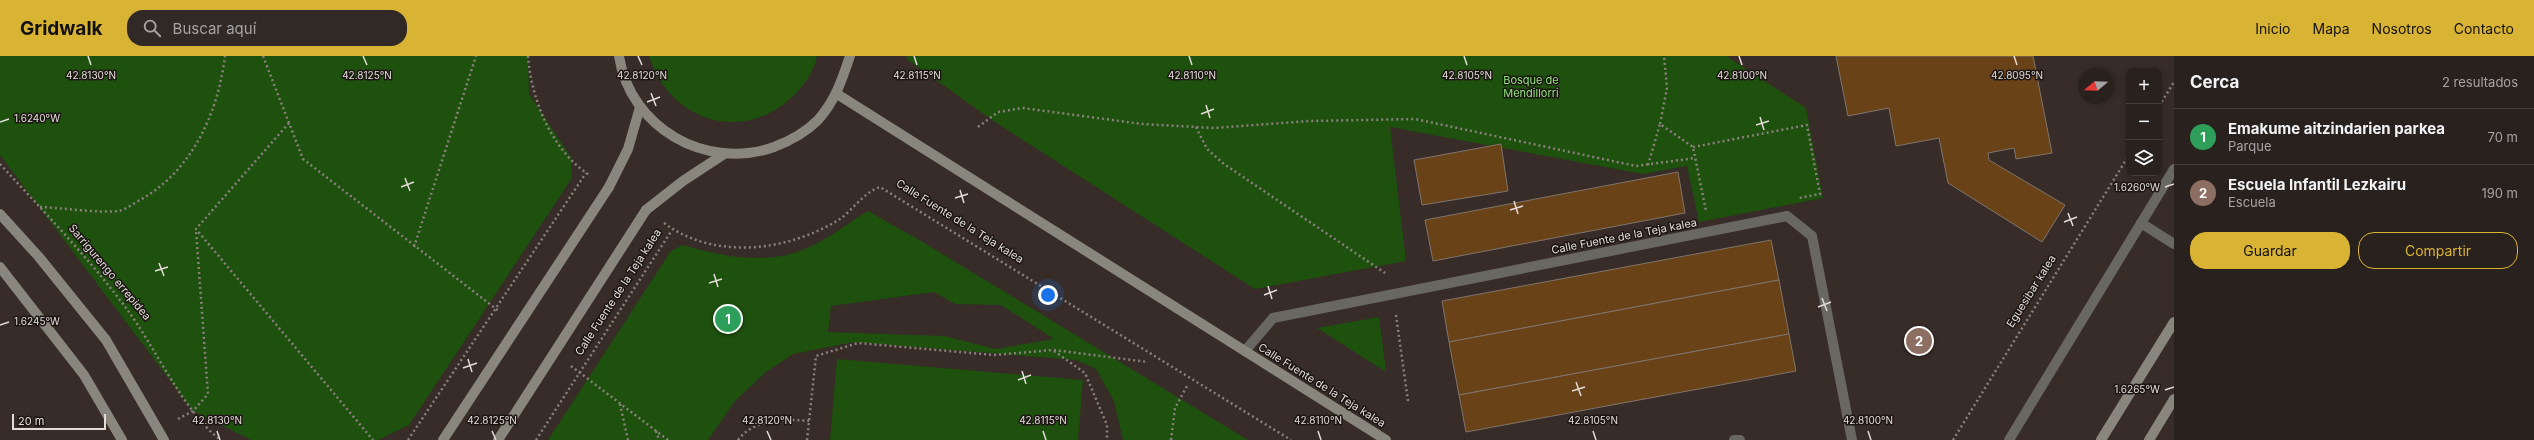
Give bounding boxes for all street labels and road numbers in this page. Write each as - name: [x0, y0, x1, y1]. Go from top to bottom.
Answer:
- street label: Calle Fuente de la Teja kalea: [894, 176, 1026, 266]
- street label: Calle Fuente de la Teja kalea: [1550, 215, 1698, 257]
- street label: Sarrigurengo errepidea: [66, 221, 154, 323]
- street label: Calle Fuente de la Teja kalea: [572, 226, 664, 358]
- street label: Eguesibar kalea: [2003, 252, 2059, 330]
- street label: Calle Fuente de la Teja kalea: [1256, 340, 1388, 430]

